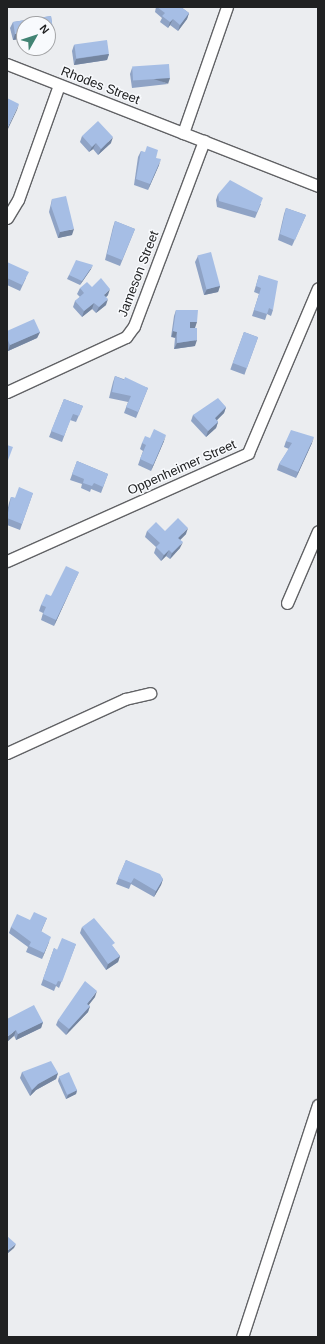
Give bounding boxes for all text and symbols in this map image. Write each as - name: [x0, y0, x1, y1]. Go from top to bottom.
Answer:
- north arrow: [16, 16, 56, 56]
- text: N: [37, 22, 52, 36]
- street label: Rhodes Street: [58, 64, 142, 108]
- street label: Jameson Street: [115, 229, 163, 319]
- street label: Oppenheimer Street: [125, 437, 239, 499]

